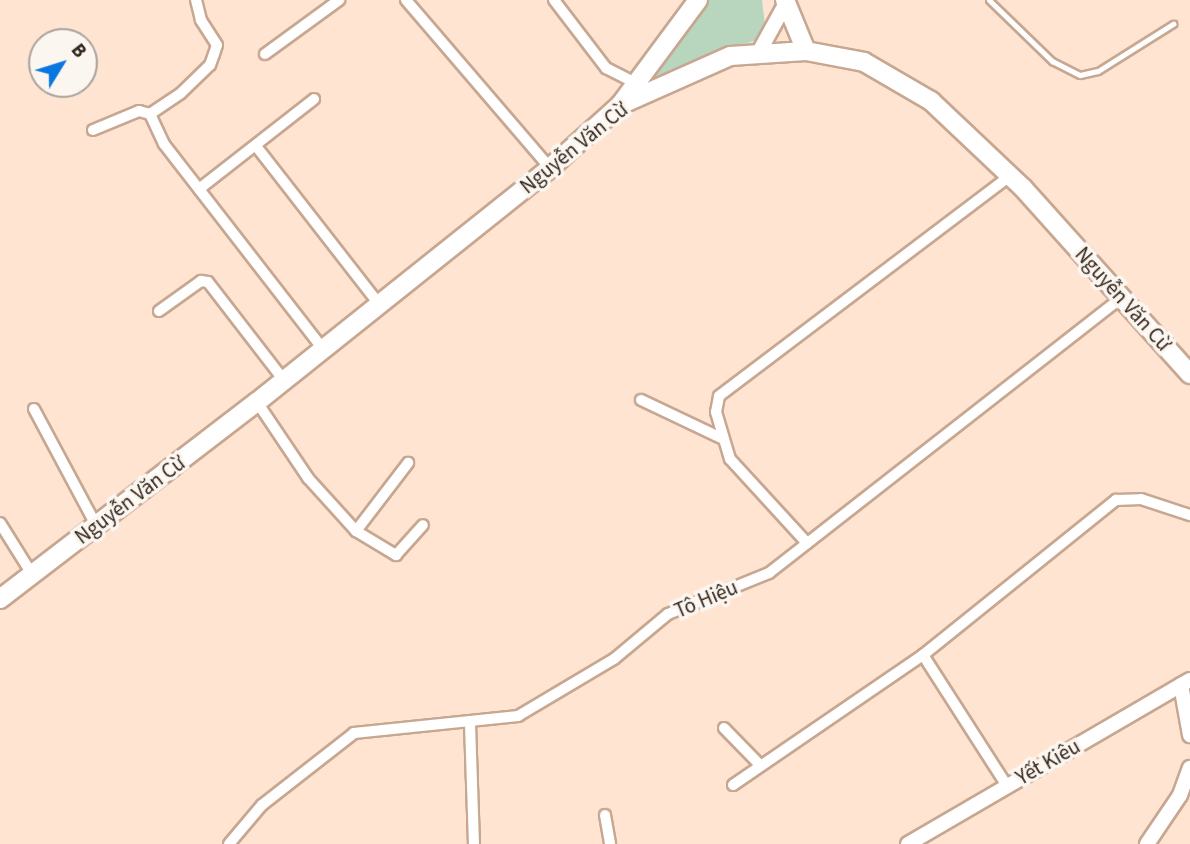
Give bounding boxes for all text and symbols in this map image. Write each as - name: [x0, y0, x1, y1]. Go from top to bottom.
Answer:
- north arrow: [28, 28, 98, 98]
- text: B: [64, 38, 93, 64]
- street label: Nguyễn Văn Cừ: [515, 97, 633, 199]
- street label: Nguyễn Văn Cừ: [1070, 242, 1176, 356]
- street label: Nguyễn Văn Cừ: [70, 450, 190, 550]
- street label: Tô Hiệu: [671, 574, 741, 624]
- street label: Yết Kiêu: [1011, 734, 1085, 790]

